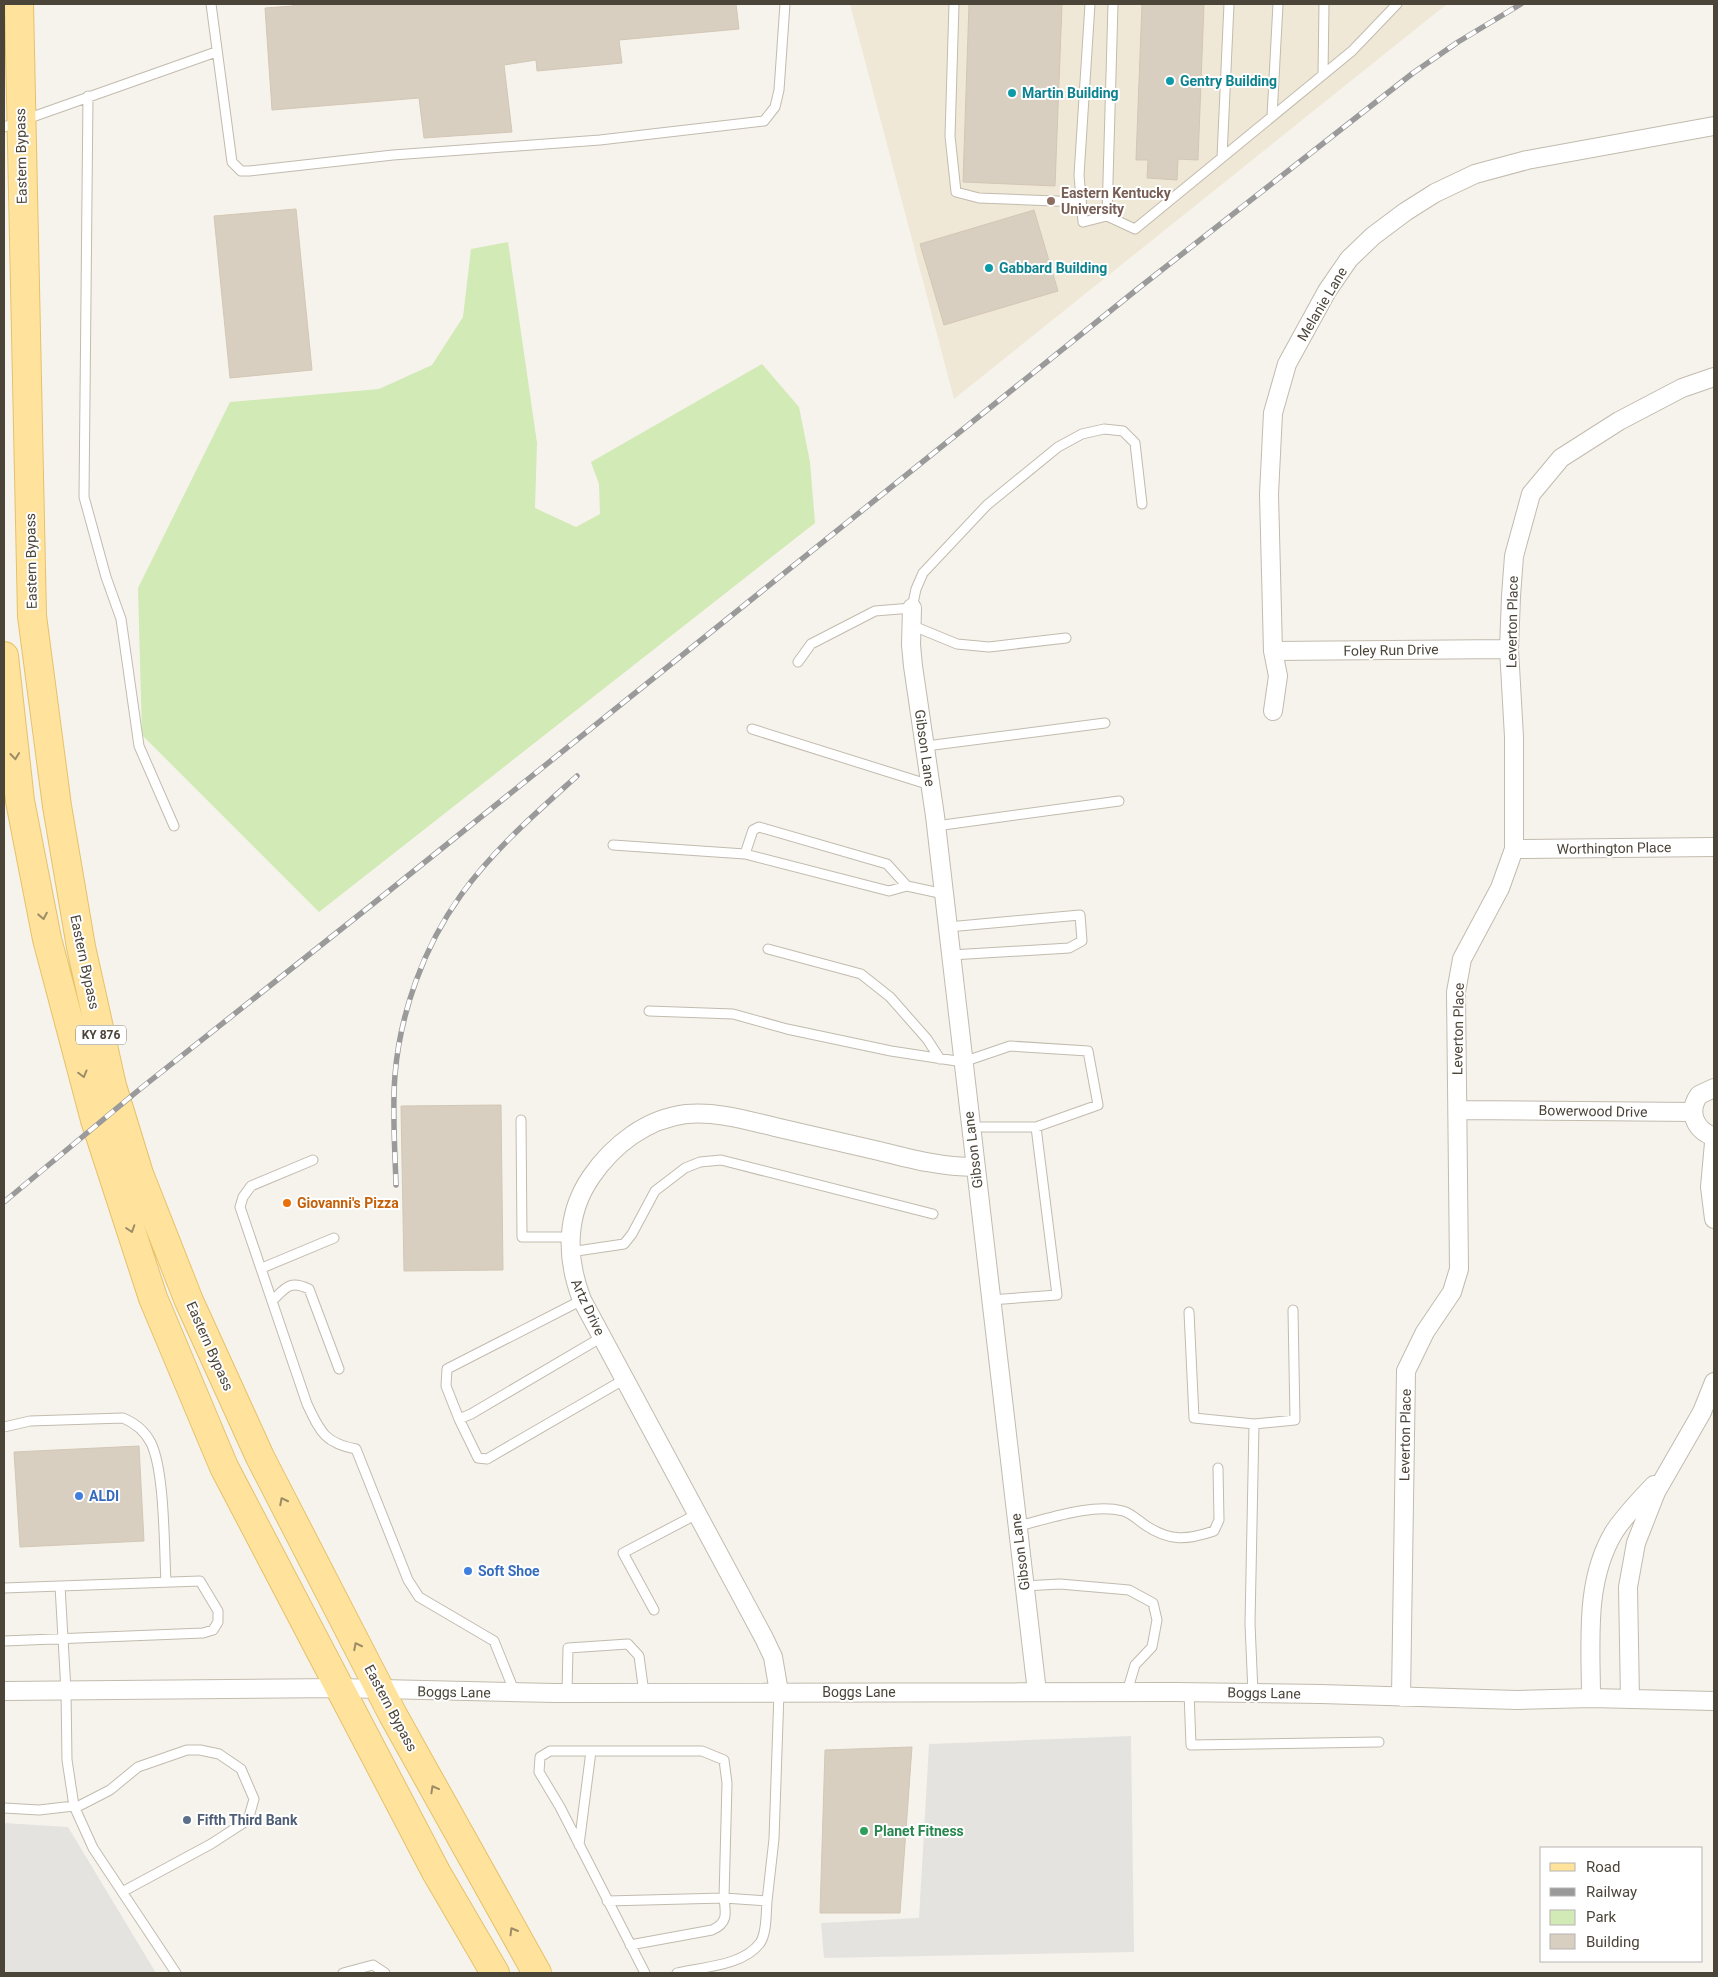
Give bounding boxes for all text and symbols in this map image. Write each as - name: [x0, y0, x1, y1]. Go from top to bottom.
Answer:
- place label: Gentry Building: [1180, 73, 1277, 89]
- marker: Gentry Building: [1164, 75, 1176, 87]
- place label: Martin Building: [1022, 85, 1119, 101]
- marker: Martin Building: [1006, 87, 1018, 99]
- street label: Eastern Bypass: [12, 108, 30, 204]
- place label: Eastern Kentucky University: [1061, 185, 1172, 217]
- marker: Eastern Kentucky University: [1045, 195, 1057, 207]
- place label: Gabbard Building: [999, 260, 1107, 276]
- marker: Gabbard Building: [983, 262, 995, 274]
- street label: Melanie Lane: [1294, 264, 1350, 344]
- street label: Eastern Bypass: [22, 513, 40, 609]
- street label: Leverton Place: [1503, 576, 1521, 668]
- street label: Foley Run Drive: [1343, 641, 1439, 659]
- street label: Gibson Lane: [912, 708, 938, 788]
- one-way arrow: [9, 753, 20, 761]
- street label: Worthington Place: [1556, 839, 1672, 857]
- one-way arrow: [37, 912, 48, 921]
- street label: Eastern Bypass: [67, 913, 103, 1011]
- street label: Leverton Place: [1449, 983, 1467, 1075]
- road number: KY 876: [76, 1026, 126, 1044]
- one-way arrow: [77, 1069, 88, 1078]
- street label: Bowerwood Drive: [1538, 1102, 1648, 1120]
- street label: Gibson Lane: [960, 1111, 986, 1189]
- place label: Giovanni's Pizza: [297, 1195, 399, 1211]
- marker: Giovanni's Pizza: [281, 1197, 293, 1209]
- one-way arrow: [125, 1225, 135, 1233]
- street label: Artz Drive: [568, 1276, 608, 1338]
- street label: Eastern Bypass: [183, 1299, 237, 1393]
- street label: Leverton Place: [1396, 1389, 1414, 1481]
- place label: ALDI: [89, 1488, 119, 1504]
- marker: ALDI: [73, 1490, 85, 1502]
- one-way arrow: [279, 1497, 289, 1506]
- street label: Gibson Lane: [1007, 1513, 1033, 1591]
- place label: Soft Shoe: [478, 1563, 540, 1579]
- marker: Soft Shoe: [462, 1565, 474, 1577]
- one-way arrow: [353, 1642, 363, 1651]
- street label: Eastern Bypass: [361, 1662, 421, 1754]
- street label: Boggs Lane: [417, 1683, 491, 1701]
- street label: Boggs Lane: [822, 1684, 896, 1700]
- street label: Boggs Lane: [1227, 1684, 1301, 1702]
- one-way arrow: [430, 1785, 440, 1794]
- place label: Fifth Third Bank: [197, 1812, 298, 1828]
- marker: Fifth Third Bank: [181, 1814, 193, 1826]
- place label: Planet Fitness: [874, 1823, 964, 1839]
- marker: Planet Fitness: [858, 1825, 870, 1837]
- legend: [1540, 1847, 1703, 1962]
- text: Road: [1586, 1858, 1620, 1876]
- text: Railway: [1586, 1883, 1637, 1901]
- text: Park: [1586, 1908, 1617, 1926]
- one-way arrow: [509, 1928, 519, 1937]
- text: Building: [1586, 1933, 1640, 1951]

